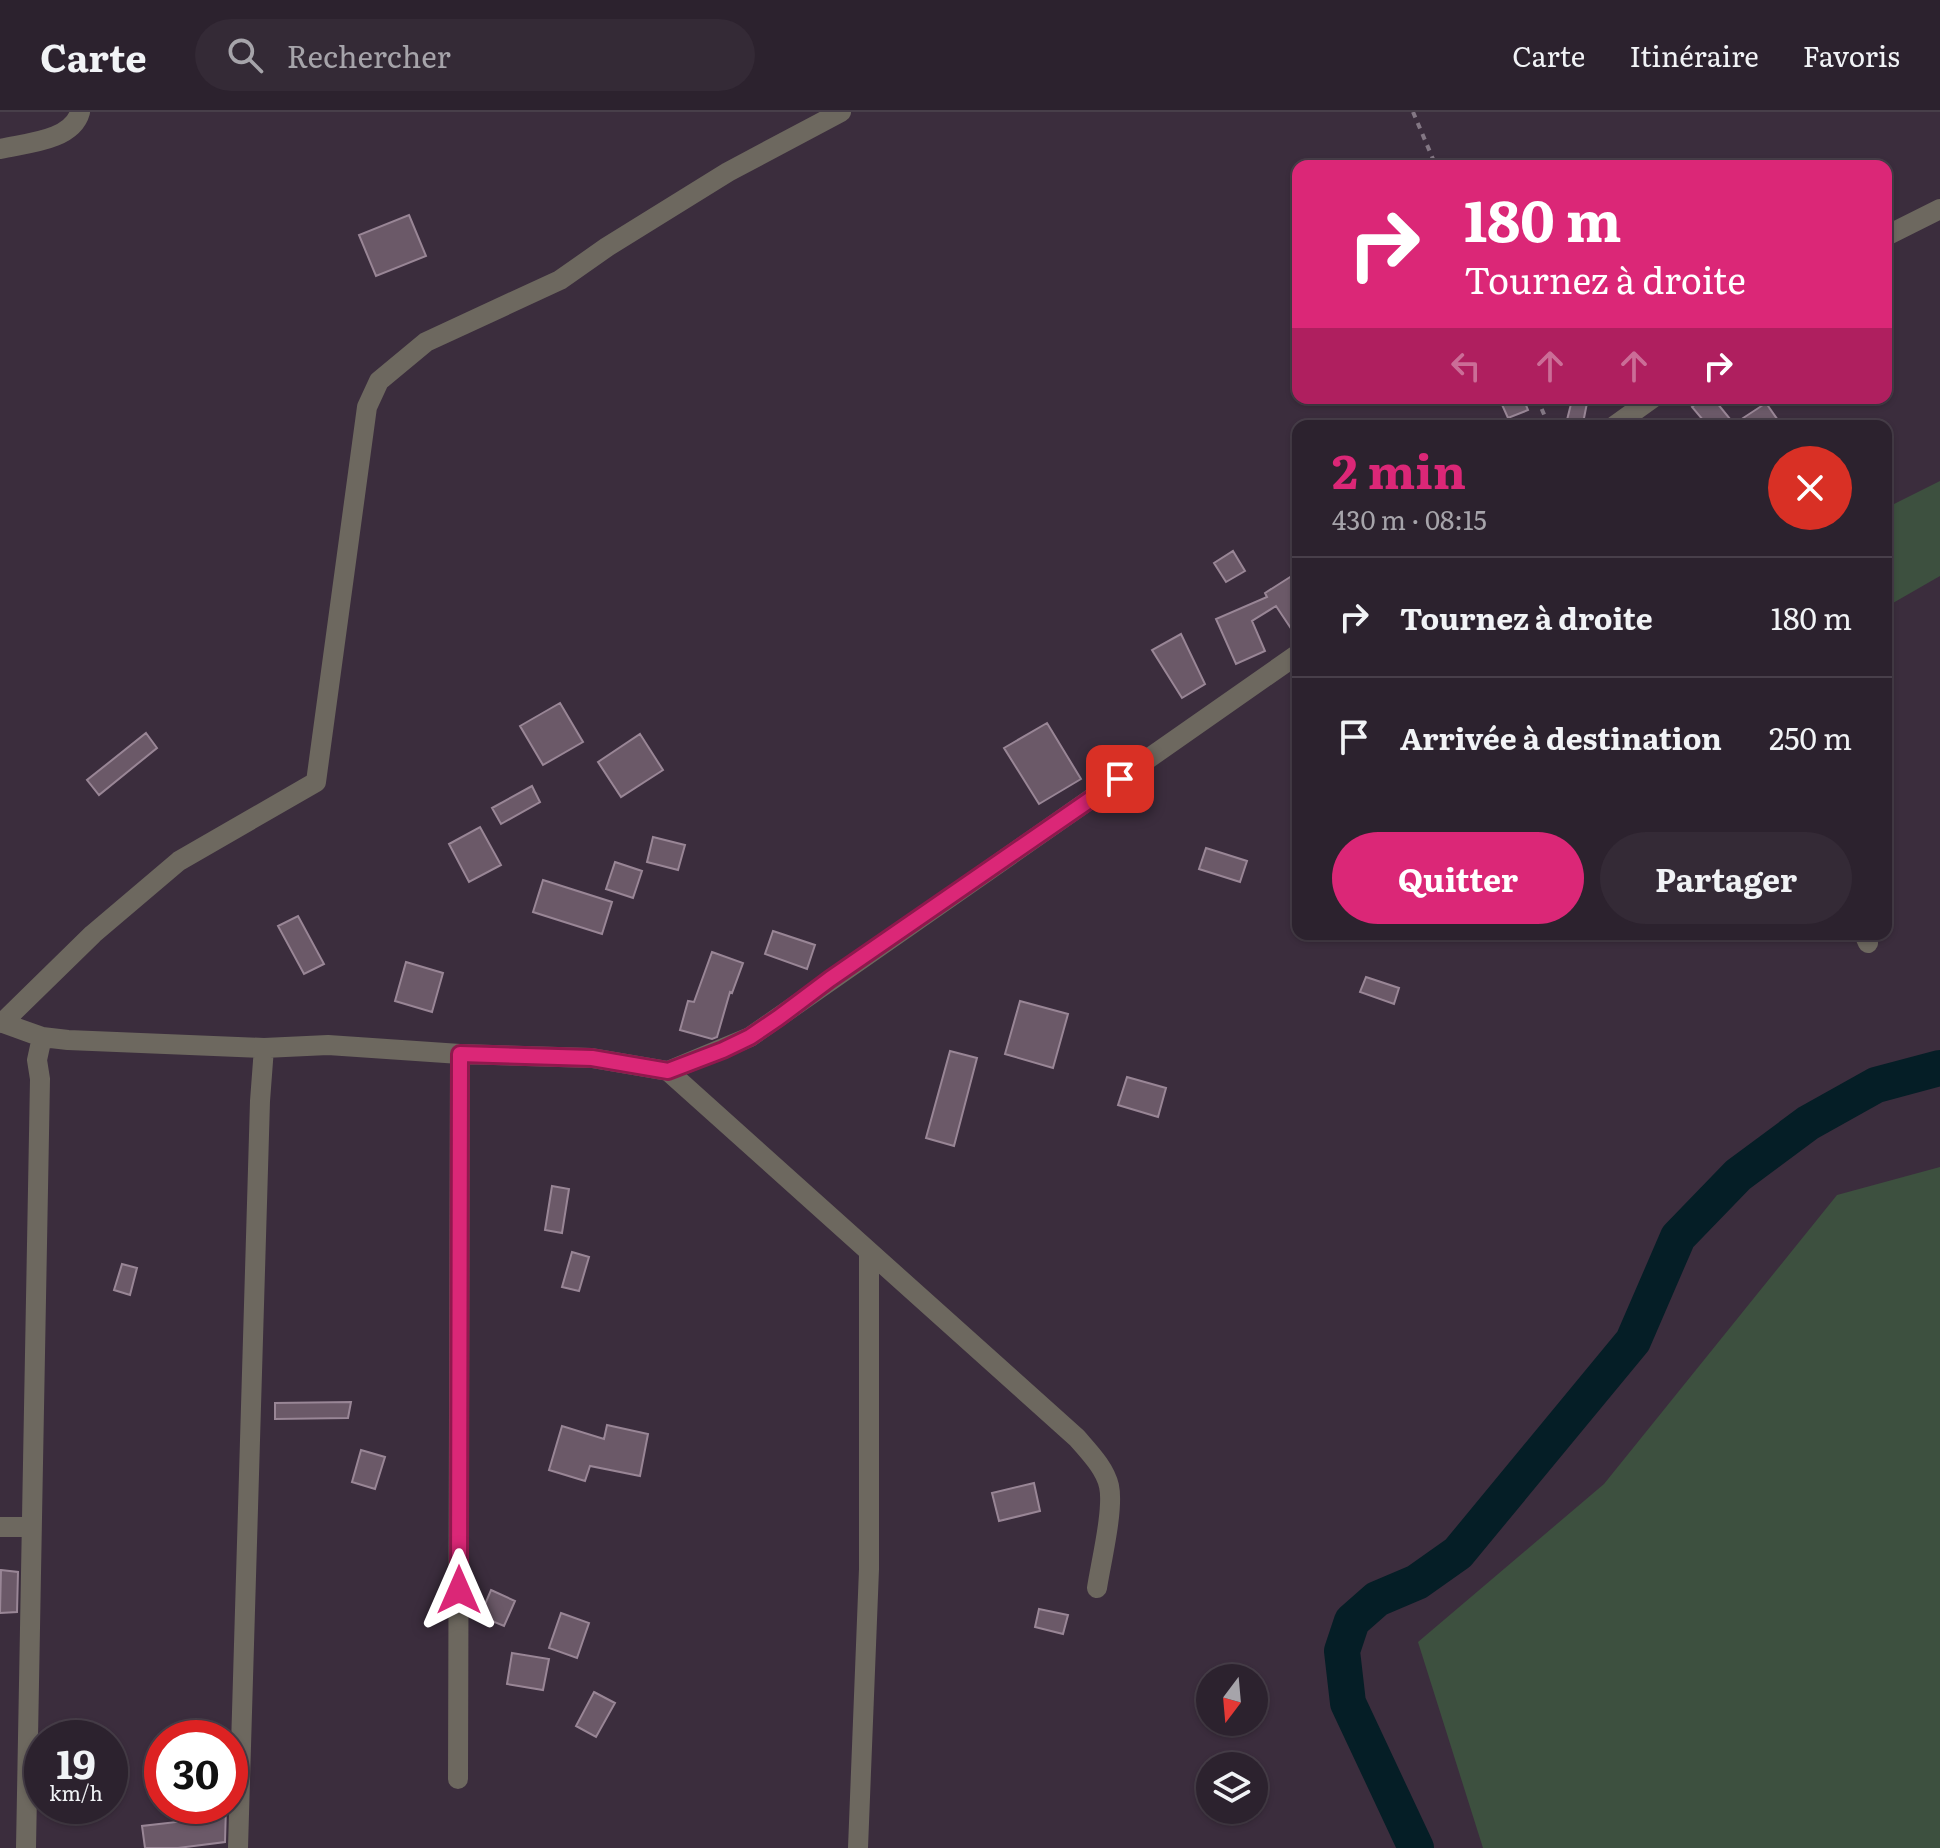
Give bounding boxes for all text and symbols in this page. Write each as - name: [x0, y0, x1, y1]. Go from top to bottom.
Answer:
- search box: [195, 19, 755, 91]
- text: Carte: [40, 27, 147, 84]
- icon: search: [223, 33, 267, 77]
- text: Rechercher: [287, 33, 451, 77]
- text: Carte: [1512, 34, 1585, 76]
- text: Itinéraire: [1629, 34, 1759, 76]
- text: Favoris: [1803, 34, 1900, 76]
- text: 180 m: [1464, 176, 1622, 259]
- icon: right: [1332, 192, 1436, 296]
- text: Tournez à droite: [1464, 252, 1746, 305]
- icon: left: [1444, 344, 1488, 388]
- icon: ahead: [1528, 344, 1572, 388]
- icon: ahead: [1612, 344, 1656, 388]
- icon: right: [1696, 344, 1740, 388]
- text: 2 min: [1332, 433, 1466, 504]
- button: close: [1768, 446, 1852, 530]
- text: 430 m · 08:15: [1332, 499, 1487, 538]
- icon: right: [1332, 595, 1376, 639]
- text: Tournez à droite: [1400, 595, 1653, 639]
- text: 180 m: [1771, 595, 1852, 639]
- icon: arrive: [1332, 715, 1376, 759]
- text: Arrivée à destination: [1400, 715, 1722, 759]
- text: 250 m: [1769, 715, 1852, 759]
- pin: [1086, 745, 1154, 813]
- icon: arrive: [1098, 757, 1142, 801]
- button: Quitter: [1332, 832, 1584, 924]
- button: Partager: [1600, 832, 1852, 924]
- position arrow: [417, 1548, 501, 1632]
- north arrow: [1196, 1664, 1268, 1736]
- map controls: [1196, 1664, 1268, 1824]
- speed limit sign: 30: [144, 1720, 248, 1824]
- text: 19: [56, 1732, 96, 1791]
- button: layers: [1196, 1752, 1268, 1824]
- text: km/h: [49, 1777, 103, 1807]

